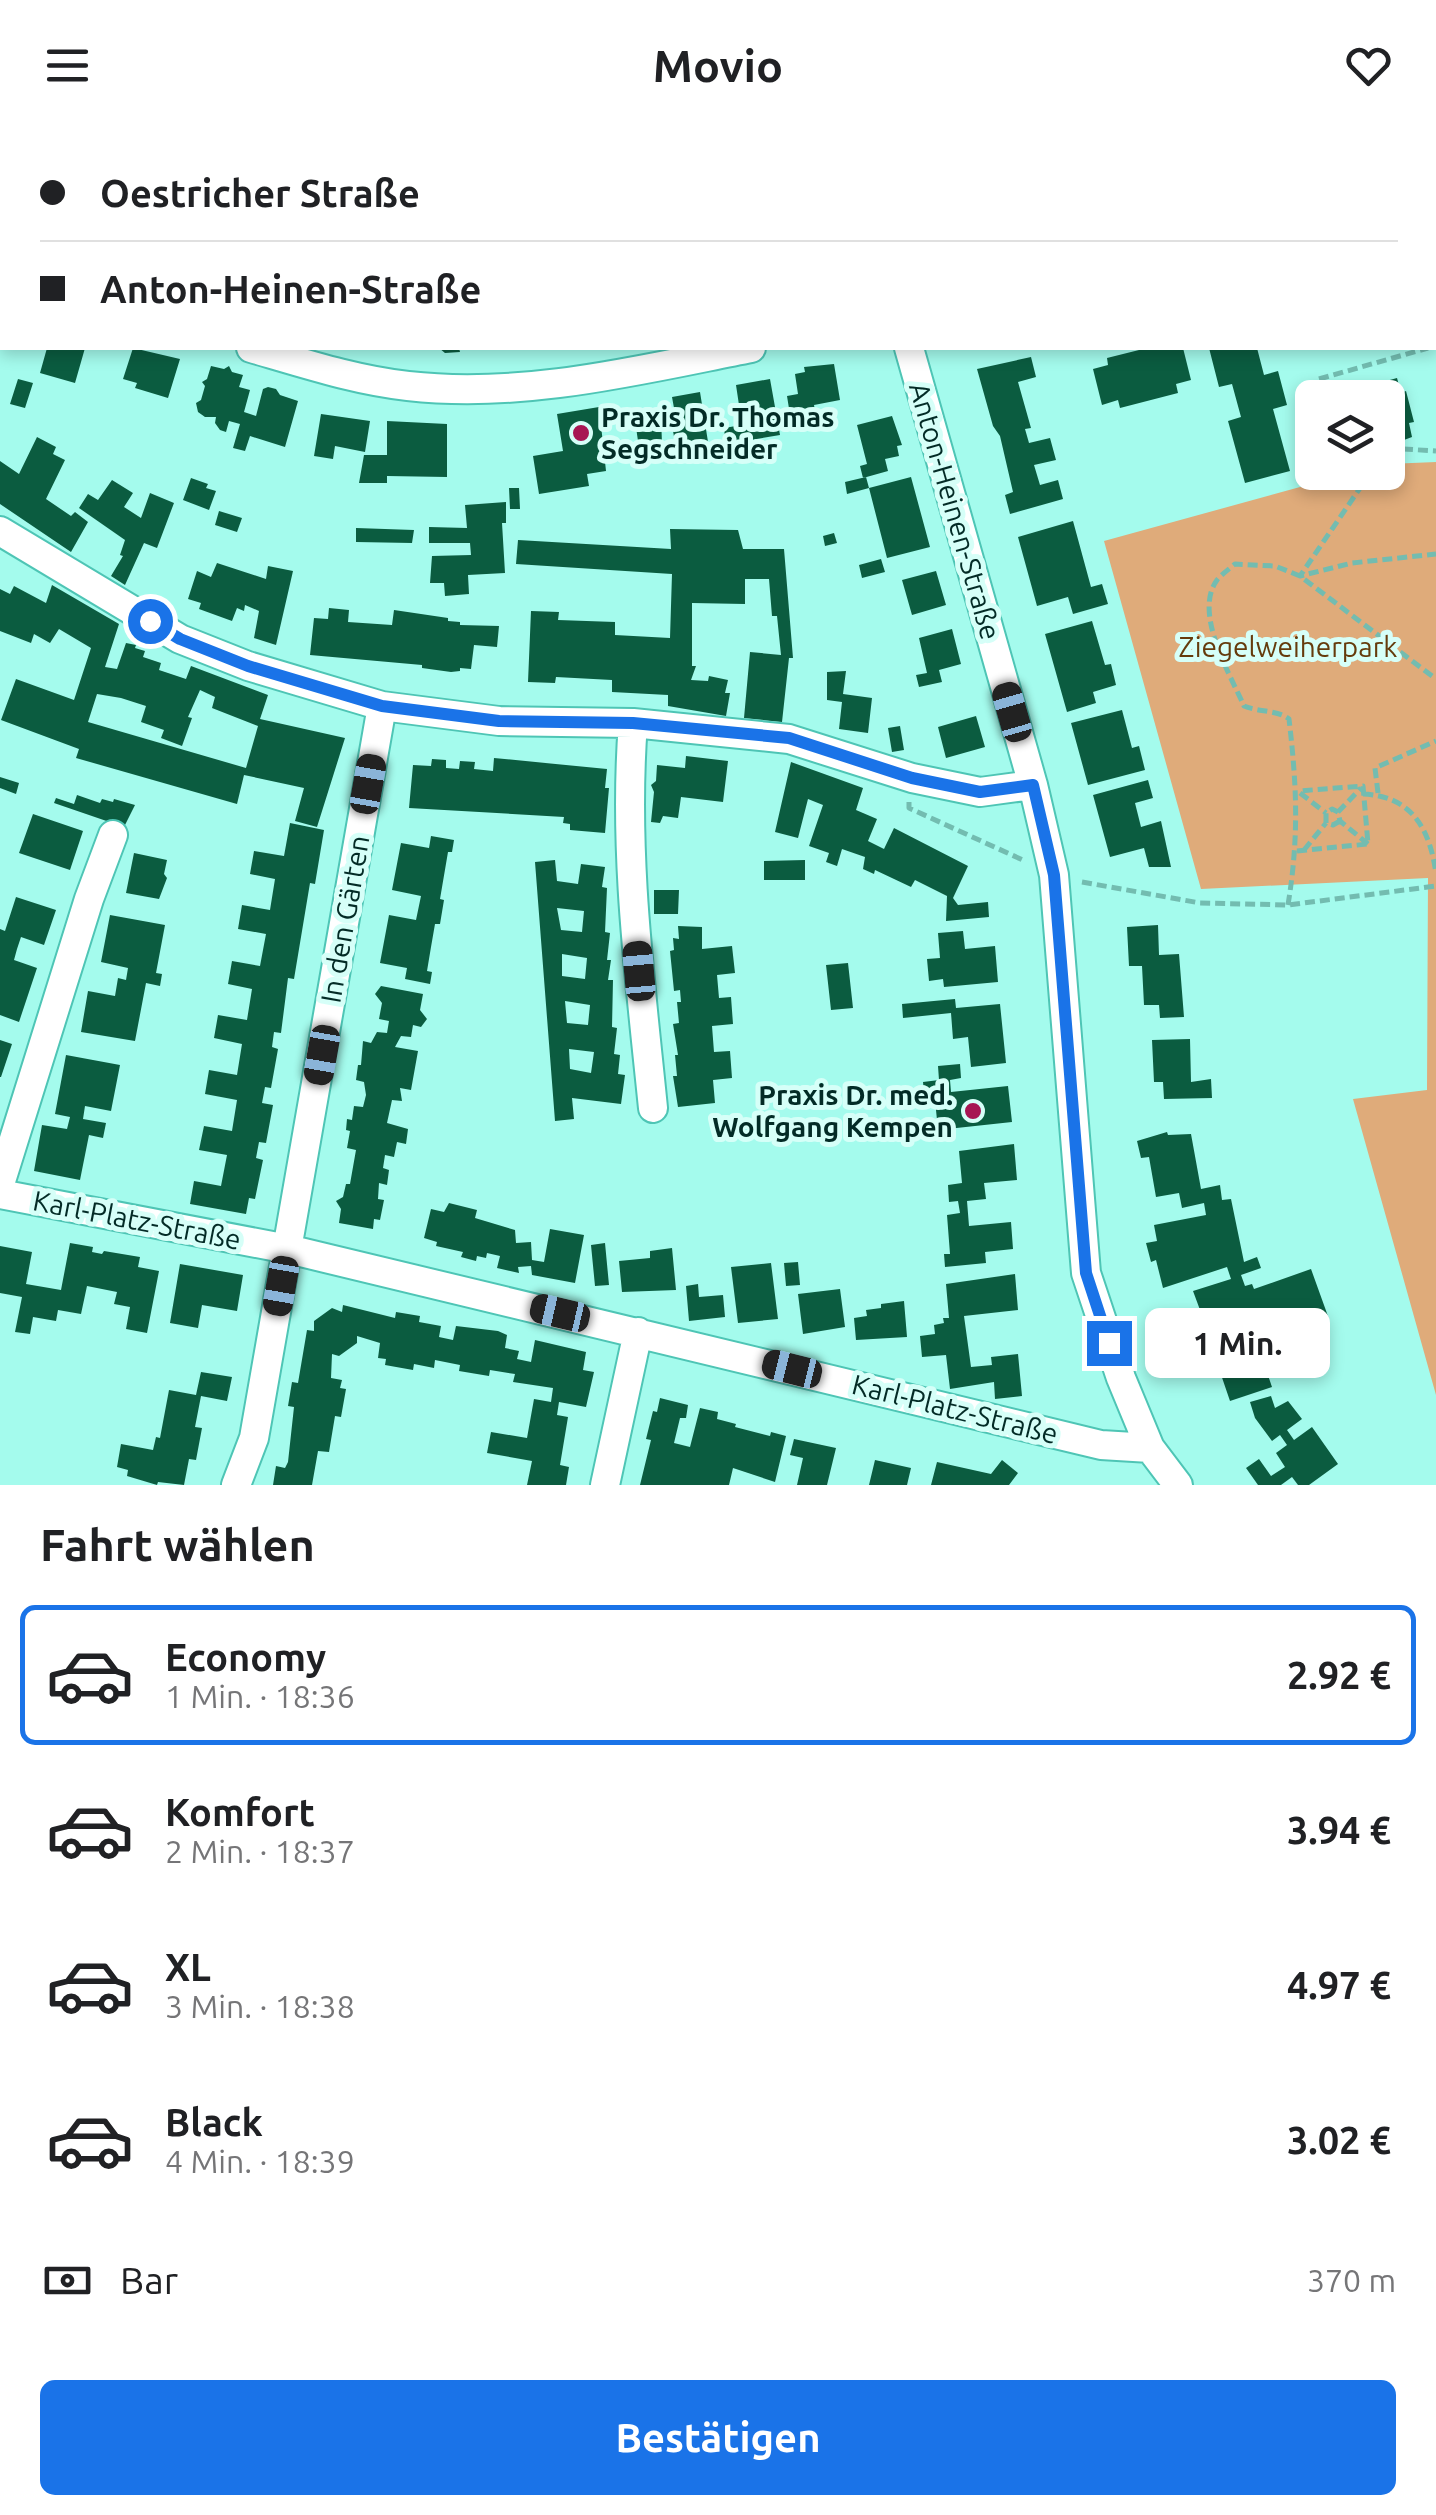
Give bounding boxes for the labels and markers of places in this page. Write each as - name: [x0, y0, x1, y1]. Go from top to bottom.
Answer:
- place label: Praxis Dr. Thomas Segschneider: [601, 401, 835, 464]
- marker: Praxis Dr. Thomas Segschneider: [570, 422, 592, 444]
- place label: Praxis Dr. med. Wolfgang Kempen: [712, 1079, 953, 1142]
- marker: Praxis Dr. med. Wolfgang Kempen: [962, 1100, 984, 1122]

